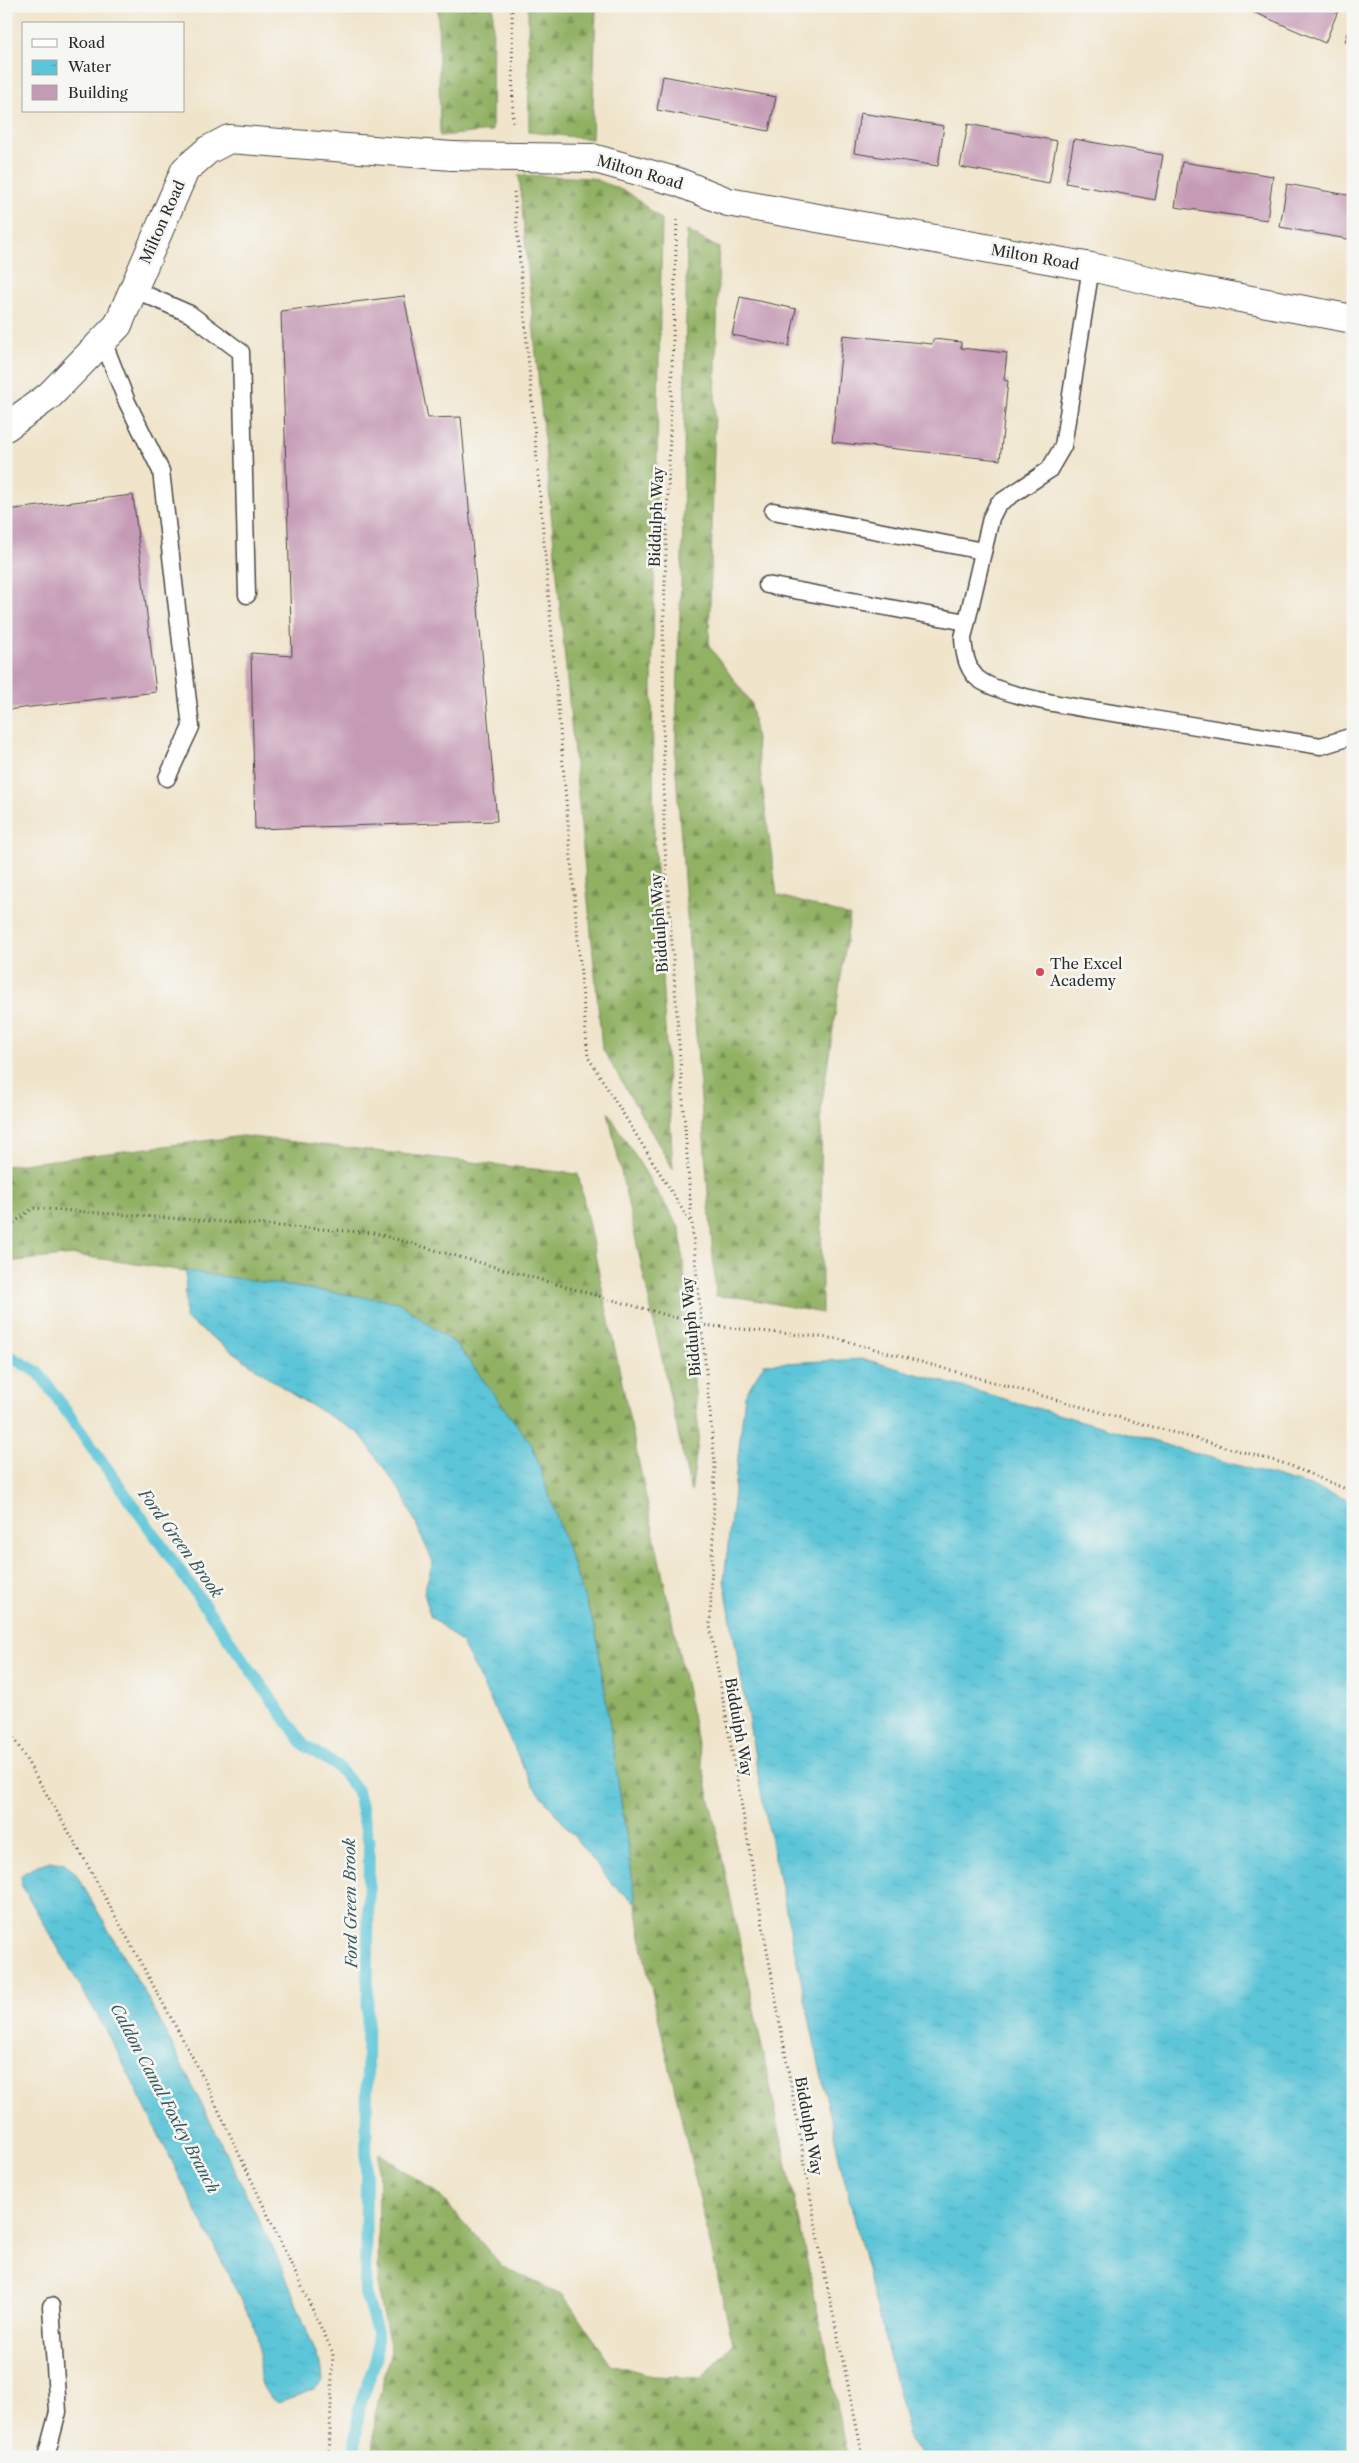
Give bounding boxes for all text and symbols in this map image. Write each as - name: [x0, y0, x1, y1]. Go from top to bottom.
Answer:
- legend: [22, 22, 185, 112]
- text: Road: [68, 33, 105, 52]
- text: Water: [67, 57, 112, 76]
- text: Building: [68, 83, 128, 102]
- street label: Milton Road: [595, 151, 685, 193]
- street label: Milton Road: [135, 177, 189, 267]
- street label: Milton Road: [989, 240, 1081, 274]
- street label: Biddulph Way: [645, 466, 667, 567]
- street label: Biddulph Way: [646, 872, 672, 974]
- place label: The Excel Academy: [1049, 954, 1123, 990]
- marker: The Excel Academy: [1034, 966, 1046, 978]
- street label: Biddulph Way: [677, 1276, 705, 1378]
- water label: Ford Green Brook: [134, 1483, 228, 1602]
- street label: Biddulph Way: [721, 1676, 757, 1779]
- water label: Ford Green Brook: [339, 1837, 361, 1970]
- water label: Caldon Canal Foxley Branch: [106, 2000, 224, 2196]
- street label: Biddulph Way: [791, 2075, 827, 2178]

